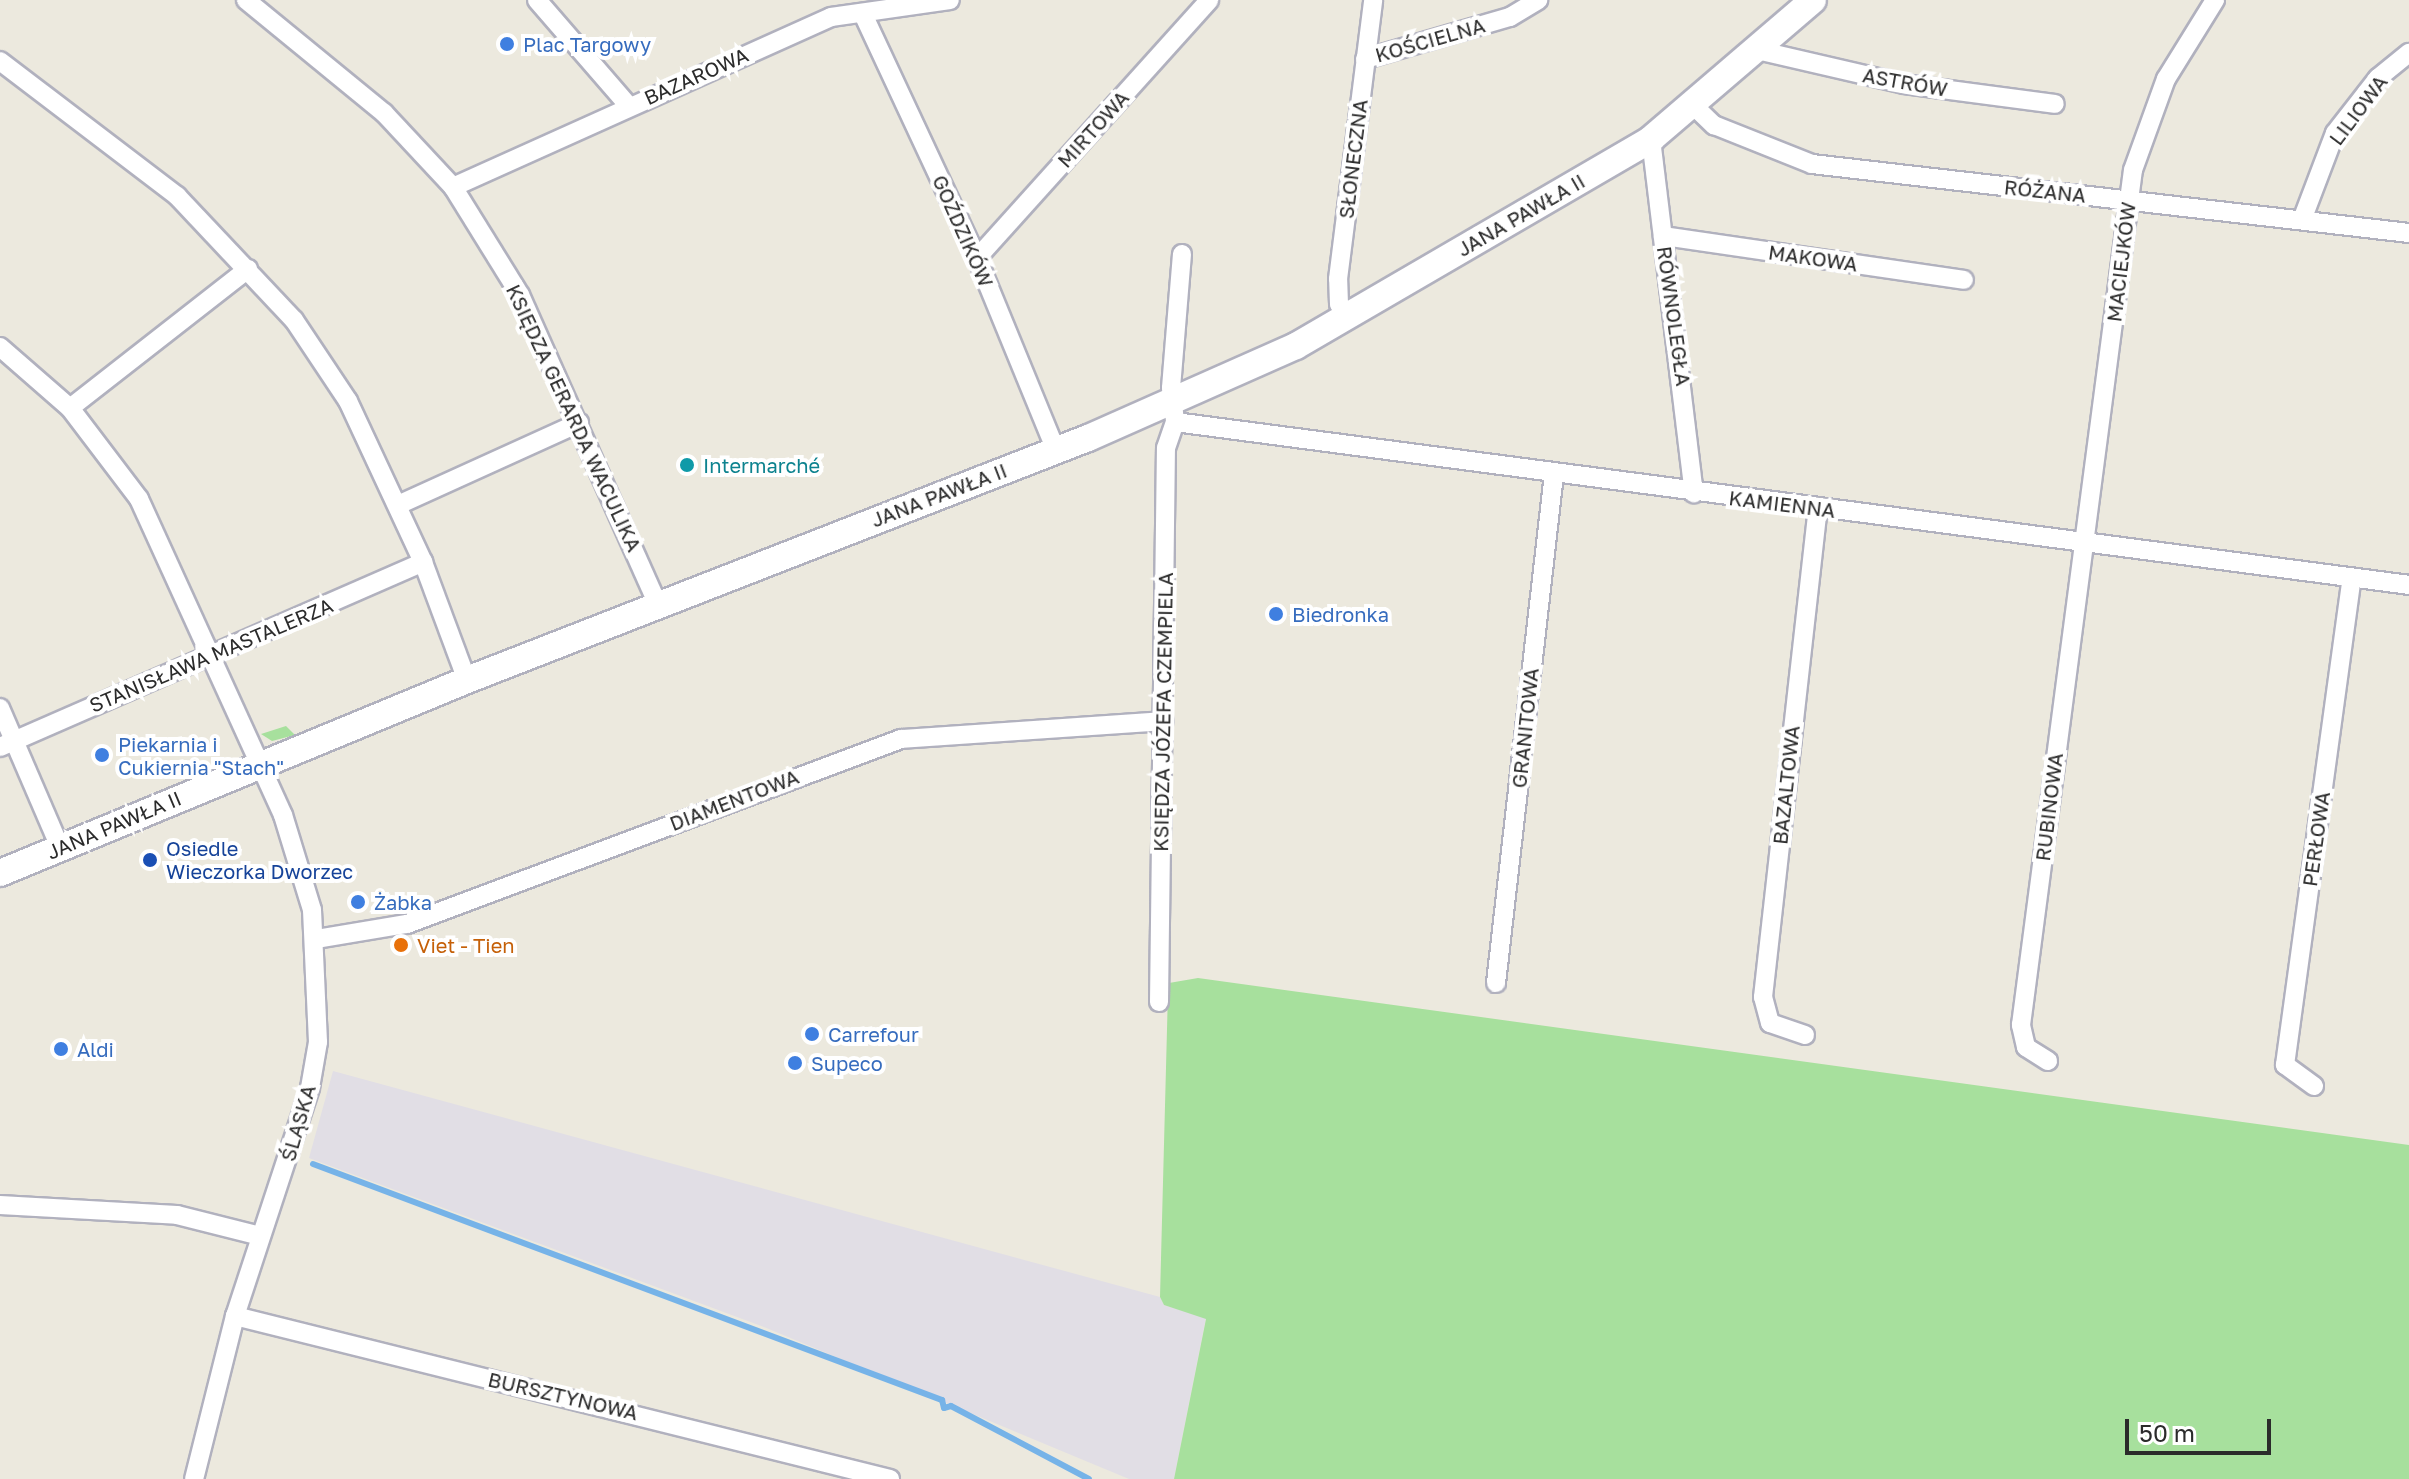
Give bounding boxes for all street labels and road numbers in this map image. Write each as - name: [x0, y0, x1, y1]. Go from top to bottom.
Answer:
- street label: KOŚCIELNA: [1372, 13, 1488, 67]
- street label: BAZAROWA: [640, 42, 752, 110]
- street label: ASTRÓW: [1861, 63, 1949, 101]
- street label: LILIOWA: [2324, 70, 2392, 150]
- street label: MIRTOWA: [1052, 86, 1134, 172]
- street label: SŁONECZNA: [1334, 98, 1372, 220]
- street label: JANA PAWŁA II: [1453, 169, 1589, 261]
- street label: GOŹDZIKÓW: [928, 171, 998, 291]
- street label: RÓŻANA: [2003, 175, 2087, 207]
- street label: MACIEJKÓW: [2102, 201, 2140, 323]
- street label: MAKOWA: [1767, 240, 1859, 276]
- street label: RÓWNOLEGŁA: [1652, 245, 1696, 387]
- street label: KSIĘDZA GERARDA WACULIKA: [501, 280, 647, 556]
- street label: JANA PAWŁA II: [868, 458, 1010, 532]
- street label: KAMIENNA: [1727, 486, 1837, 522]
- street label: KSIĘDZA JÓZEFA CZEMPIELA: [1149, 572, 1177, 852]
- street label: STANISŁAWA MASTALERZA: [86, 593, 336, 717]
- street label: GRANITOWA: [1507, 667, 1543, 789]
- street label: BAZALTOWA: [1768, 724, 1804, 846]
- street label: RUBINOWA: [2030, 752, 2068, 862]
- street label: DIAMENTOWA: [666, 764, 802, 836]
- street label: JANA PAWŁA II: [43, 786, 185, 864]
- street label: PERŁOWA: [2297, 790, 2335, 888]
- street label: ŚLĄSKA: [276, 1082, 320, 1164]
- street label: BURSZTYNOWA: [486, 1367, 640, 1425]

